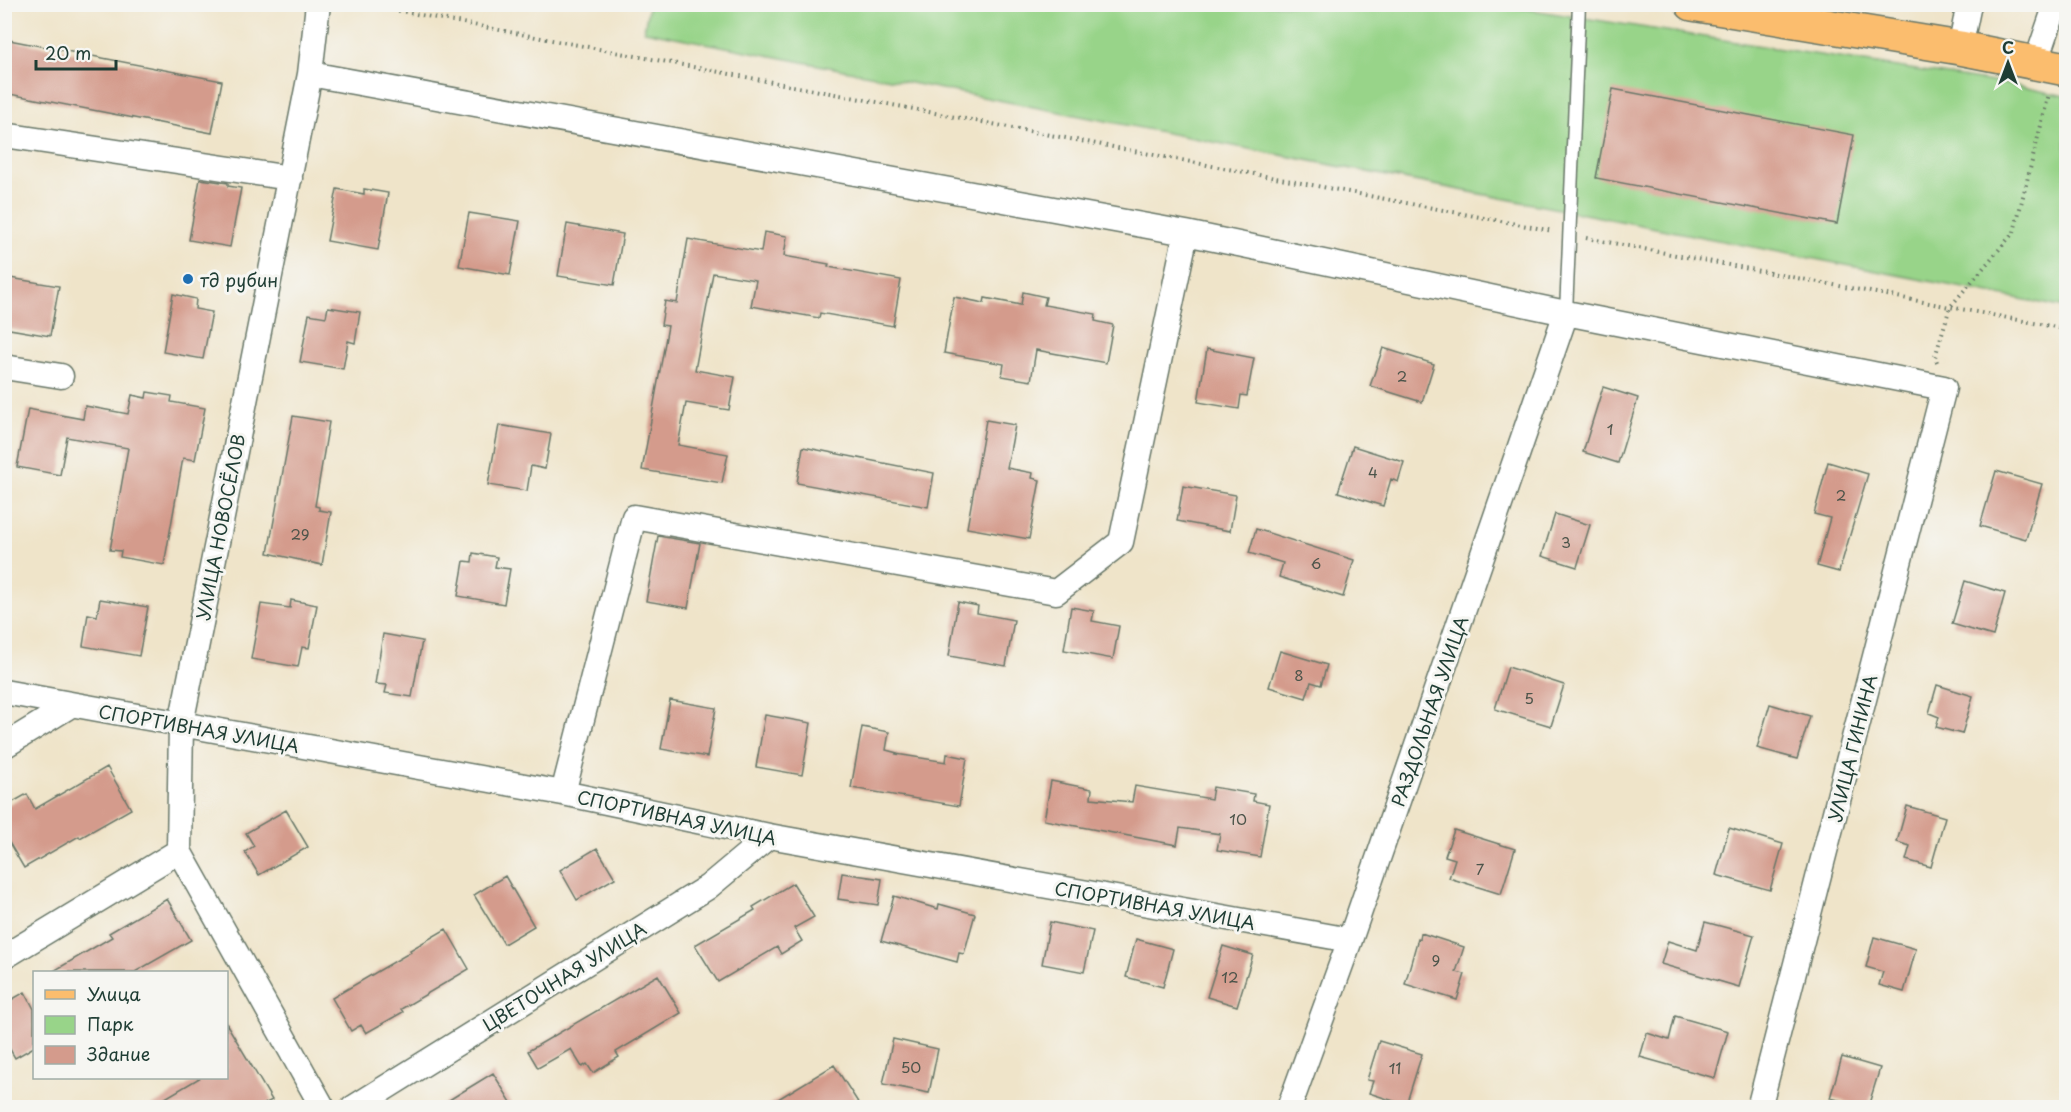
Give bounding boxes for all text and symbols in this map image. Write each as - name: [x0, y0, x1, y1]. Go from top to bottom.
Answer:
- scale bar: [36, 33, 116, 71]
- north arrow: [1978, 33, 2038, 93]
- text: С: [2002, 35, 2014, 59]
- text: 20 m: [45, 39, 91, 66]
- place label: тд рубин: [200, 266, 278, 293]
- marker: тд рубин: [181, 272, 195, 286]
- house number: 2: [1397, 364, 1407, 387]
- house number: 1: [1607, 417, 1613, 440]
- street label: УЛИЦА НОВОСЁЛОВ: [189, 432, 251, 622]
- house number: 4: [1368, 460, 1378, 483]
- house number: 2: [1836, 483, 1846, 506]
- house number: 29: [290, 522, 310, 545]
- house number: 3: [1561, 530, 1571, 553]
- house number: 6: [1311, 551, 1321, 574]
- street label: РАЗДОЛЬНАЯ УЛИЦА: [1384, 612, 1474, 810]
- house number: 8: [1294, 663, 1304, 686]
- street label: УЛИЦА ГИНИНА: [1821, 671, 1883, 824]
- house number: 5: [1524, 686, 1534, 709]
- street label: СПОРТИВНАЯ УЛИЦА: [97, 697, 302, 759]
- street label: СПОРТИВНАЯ УЛИЦА: [575, 783, 779, 851]
- house number: 10: [1229, 807, 1247, 830]
- house number: 7: [1476, 857, 1485, 880]
- street label: СПОРТИВНАЯ УЛИЦА: [1053, 874, 1258, 936]
- street label: ЦВЕТОЧНАЯ УЛИЦА: [477, 914, 651, 1037]
- house number: 9: [1432, 948, 1440, 971]
- house number: 12: [1221, 965, 1239, 988]
- legend: [33, 971, 228, 1079]
- text: Улица: [87, 980, 141, 1007]
- text: Парк: [87, 1010, 134, 1037]
- text: Здание: [87, 1040, 150, 1067]
- house number: 50: [901, 1055, 921, 1078]
- house number: 11: [1389, 1056, 1401, 1079]

